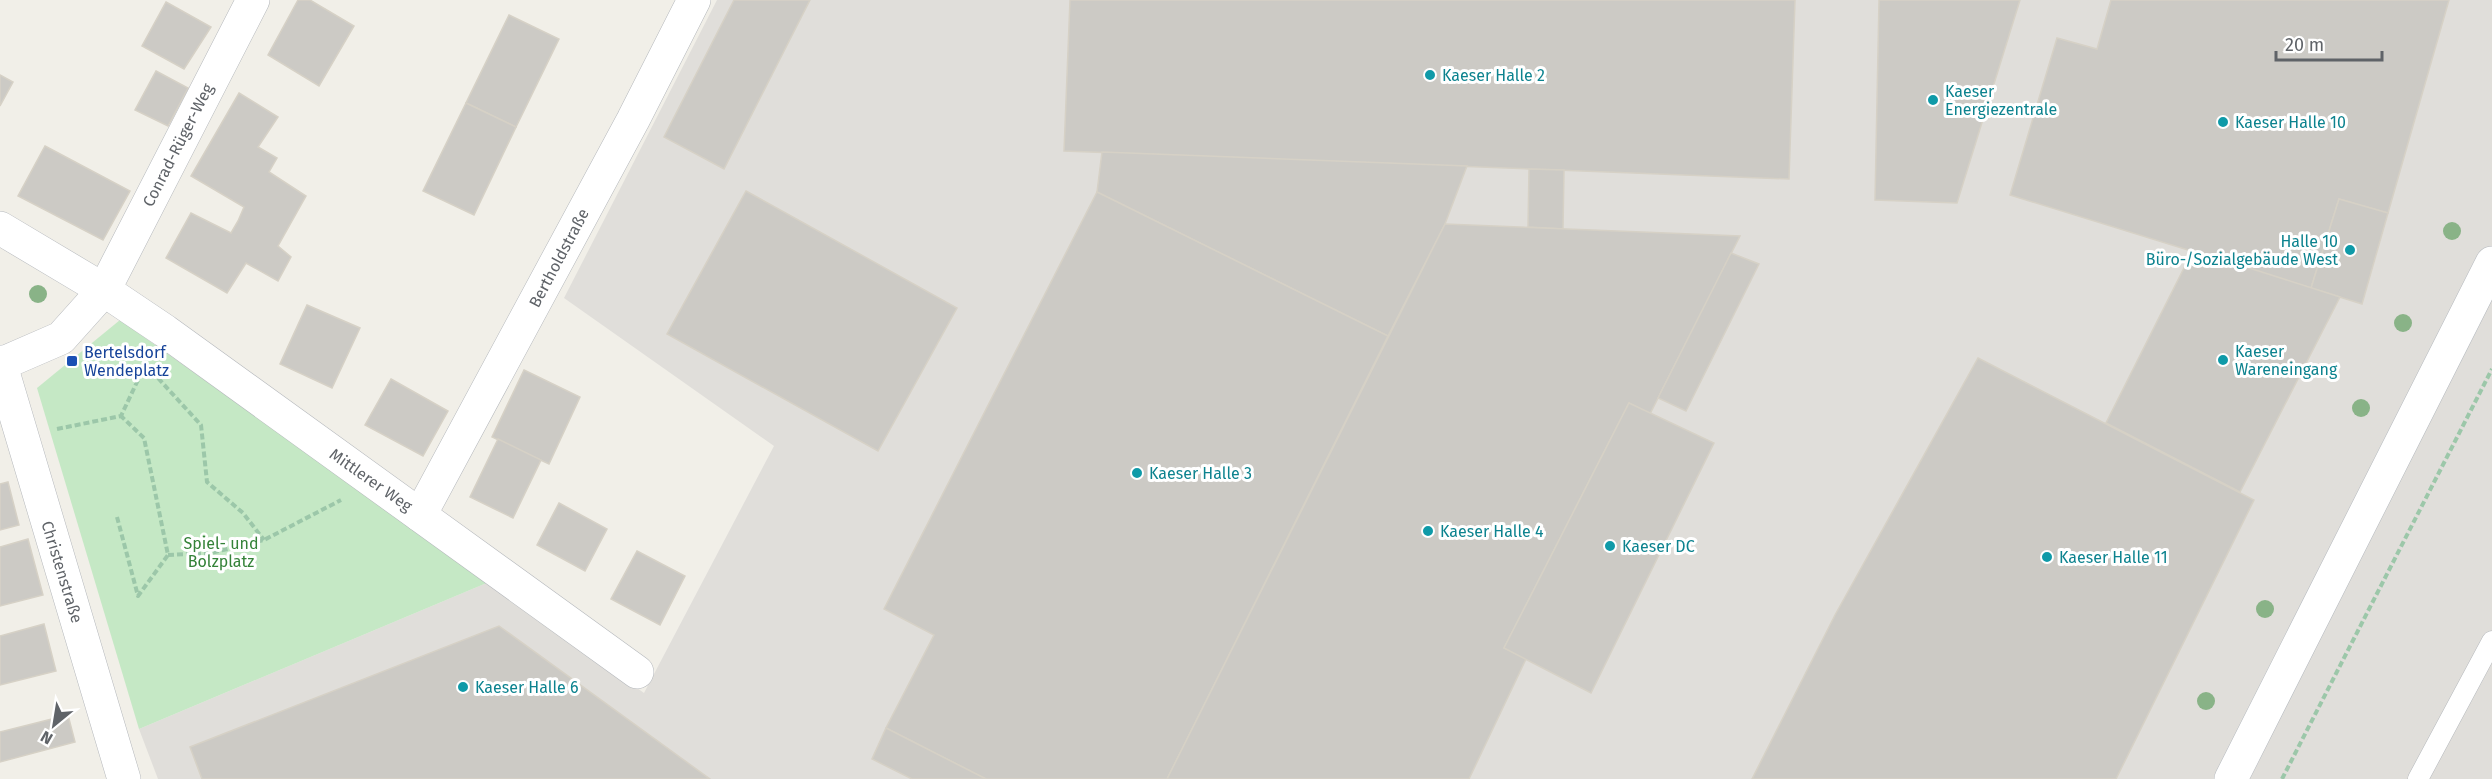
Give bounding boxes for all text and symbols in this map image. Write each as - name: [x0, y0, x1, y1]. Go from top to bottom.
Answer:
- scale bar: [2276, 24, 2382, 62]
- text: 20 m: [2285, 34, 2324, 56]
- place label: Kaeser Halle 2: [1442, 66, 1545, 85]
- marker: Kaeser Halle 2: [1423, 68, 1437, 82]
- street label: Conrad-Rüger-Weg: [139, 80, 218, 210]
- place label: Kaeser Energiezentrale: [1945, 82, 2057, 119]
- marker: Kaeser Energiezentrale: [1926, 93, 1940, 107]
- place label: Kaeser Halle 10: [2235, 113, 2346, 132]
- marker: Kaeser Halle 10: [2216, 115, 2230, 129]
- street label: Bertholdstraße: [525, 205, 593, 311]
- place label: Halle 10 Büro-/Sozialgebäude West: [2146, 232, 2338, 269]
- marker: Halle 10 Büro-/Sozialgebäude West: [2343, 243, 2357, 257]
- place label: Kaeser Wareneingang: [2235, 342, 2338, 379]
- place label: Bertelsdorf Wendeplatz: [84, 343, 169, 380]
- marker: Kaeser Wareneingang: [2216, 353, 2230, 367]
- marker: Bertelsdorf Wendeplatz: [65, 354, 79, 368]
- street label: Mittlerer Weg: [326, 445, 417, 516]
- place label: Kaeser Halle 3: [1149, 464, 1252, 483]
- marker: Kaeser Halle 3: [1130, 466, 1144, 480]
- street label: Christenstraße: [37, 519, 87, 625]
- place label: Kaeser Halle 4: [1440, 522, 1544, 541]
- marker: Kaeser Halle 4: [1421, 524, 1435, 538]
- park label: Spiel- und Bolzplatz: [184, 534, 258, 571]
- place label: Kaeser DC: [1622, 537, 1695, 556]
- marker: Kaeser DC: [1603, 539, 1617, 553]
- place label: Kaeser Halle 11: [2059, 548, 2168, 567]
- marker: Kaeser Halle 11: [2040, 550, 2054, 564]
- place label: Kaeser Halle 6: [475, 678, 579, 697]
- marker: Kaeser Halle 6: [456, 680, 470, 694]
- north arrow: [24, 695, 84, 755]
- text: N: [37, 727, 56, 748]

